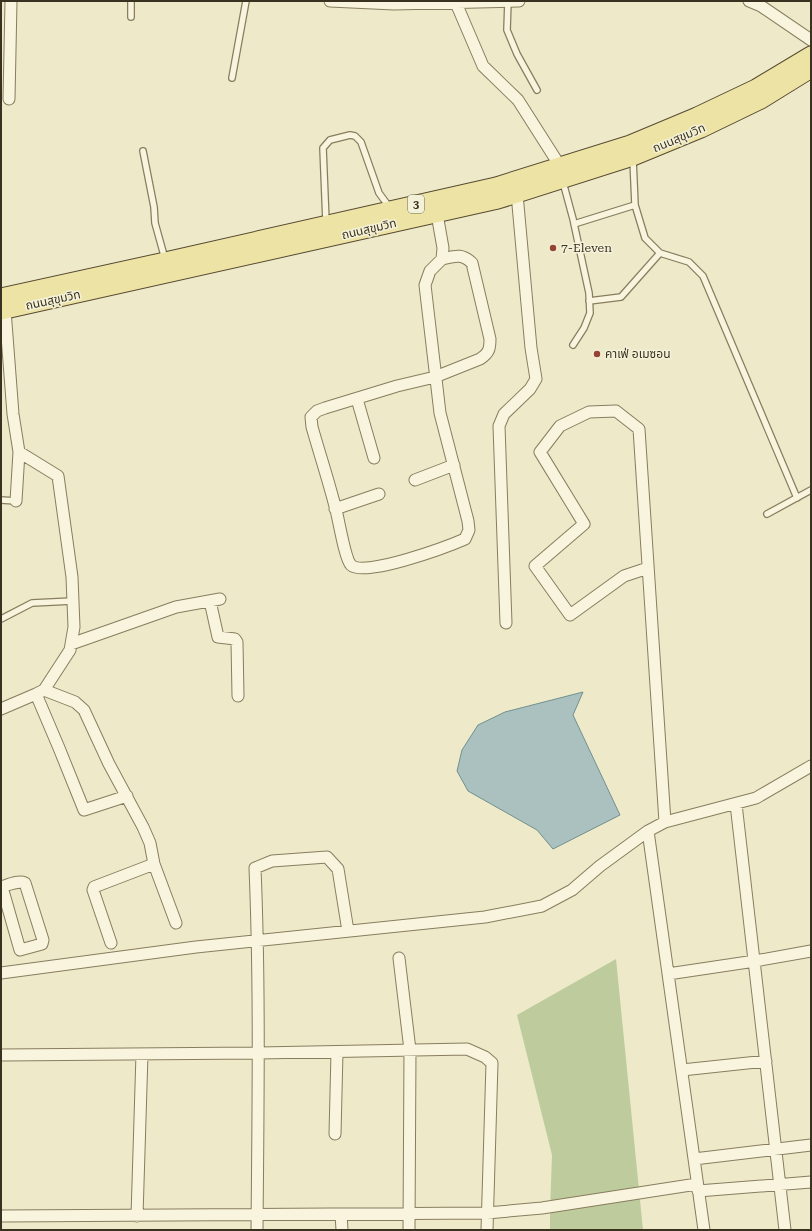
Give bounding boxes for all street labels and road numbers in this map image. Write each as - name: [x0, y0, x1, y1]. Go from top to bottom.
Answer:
- street label: ถนนสุขุมวิท: [651, 121, 707, 155]
- road number: 3: [408, 195, 424, 213]
- street label: ถนนสุขุมวิท: [340, 216, 398, 242]
- street label: ถนนสุขุมวิท: [24, 287, 82, 313]

